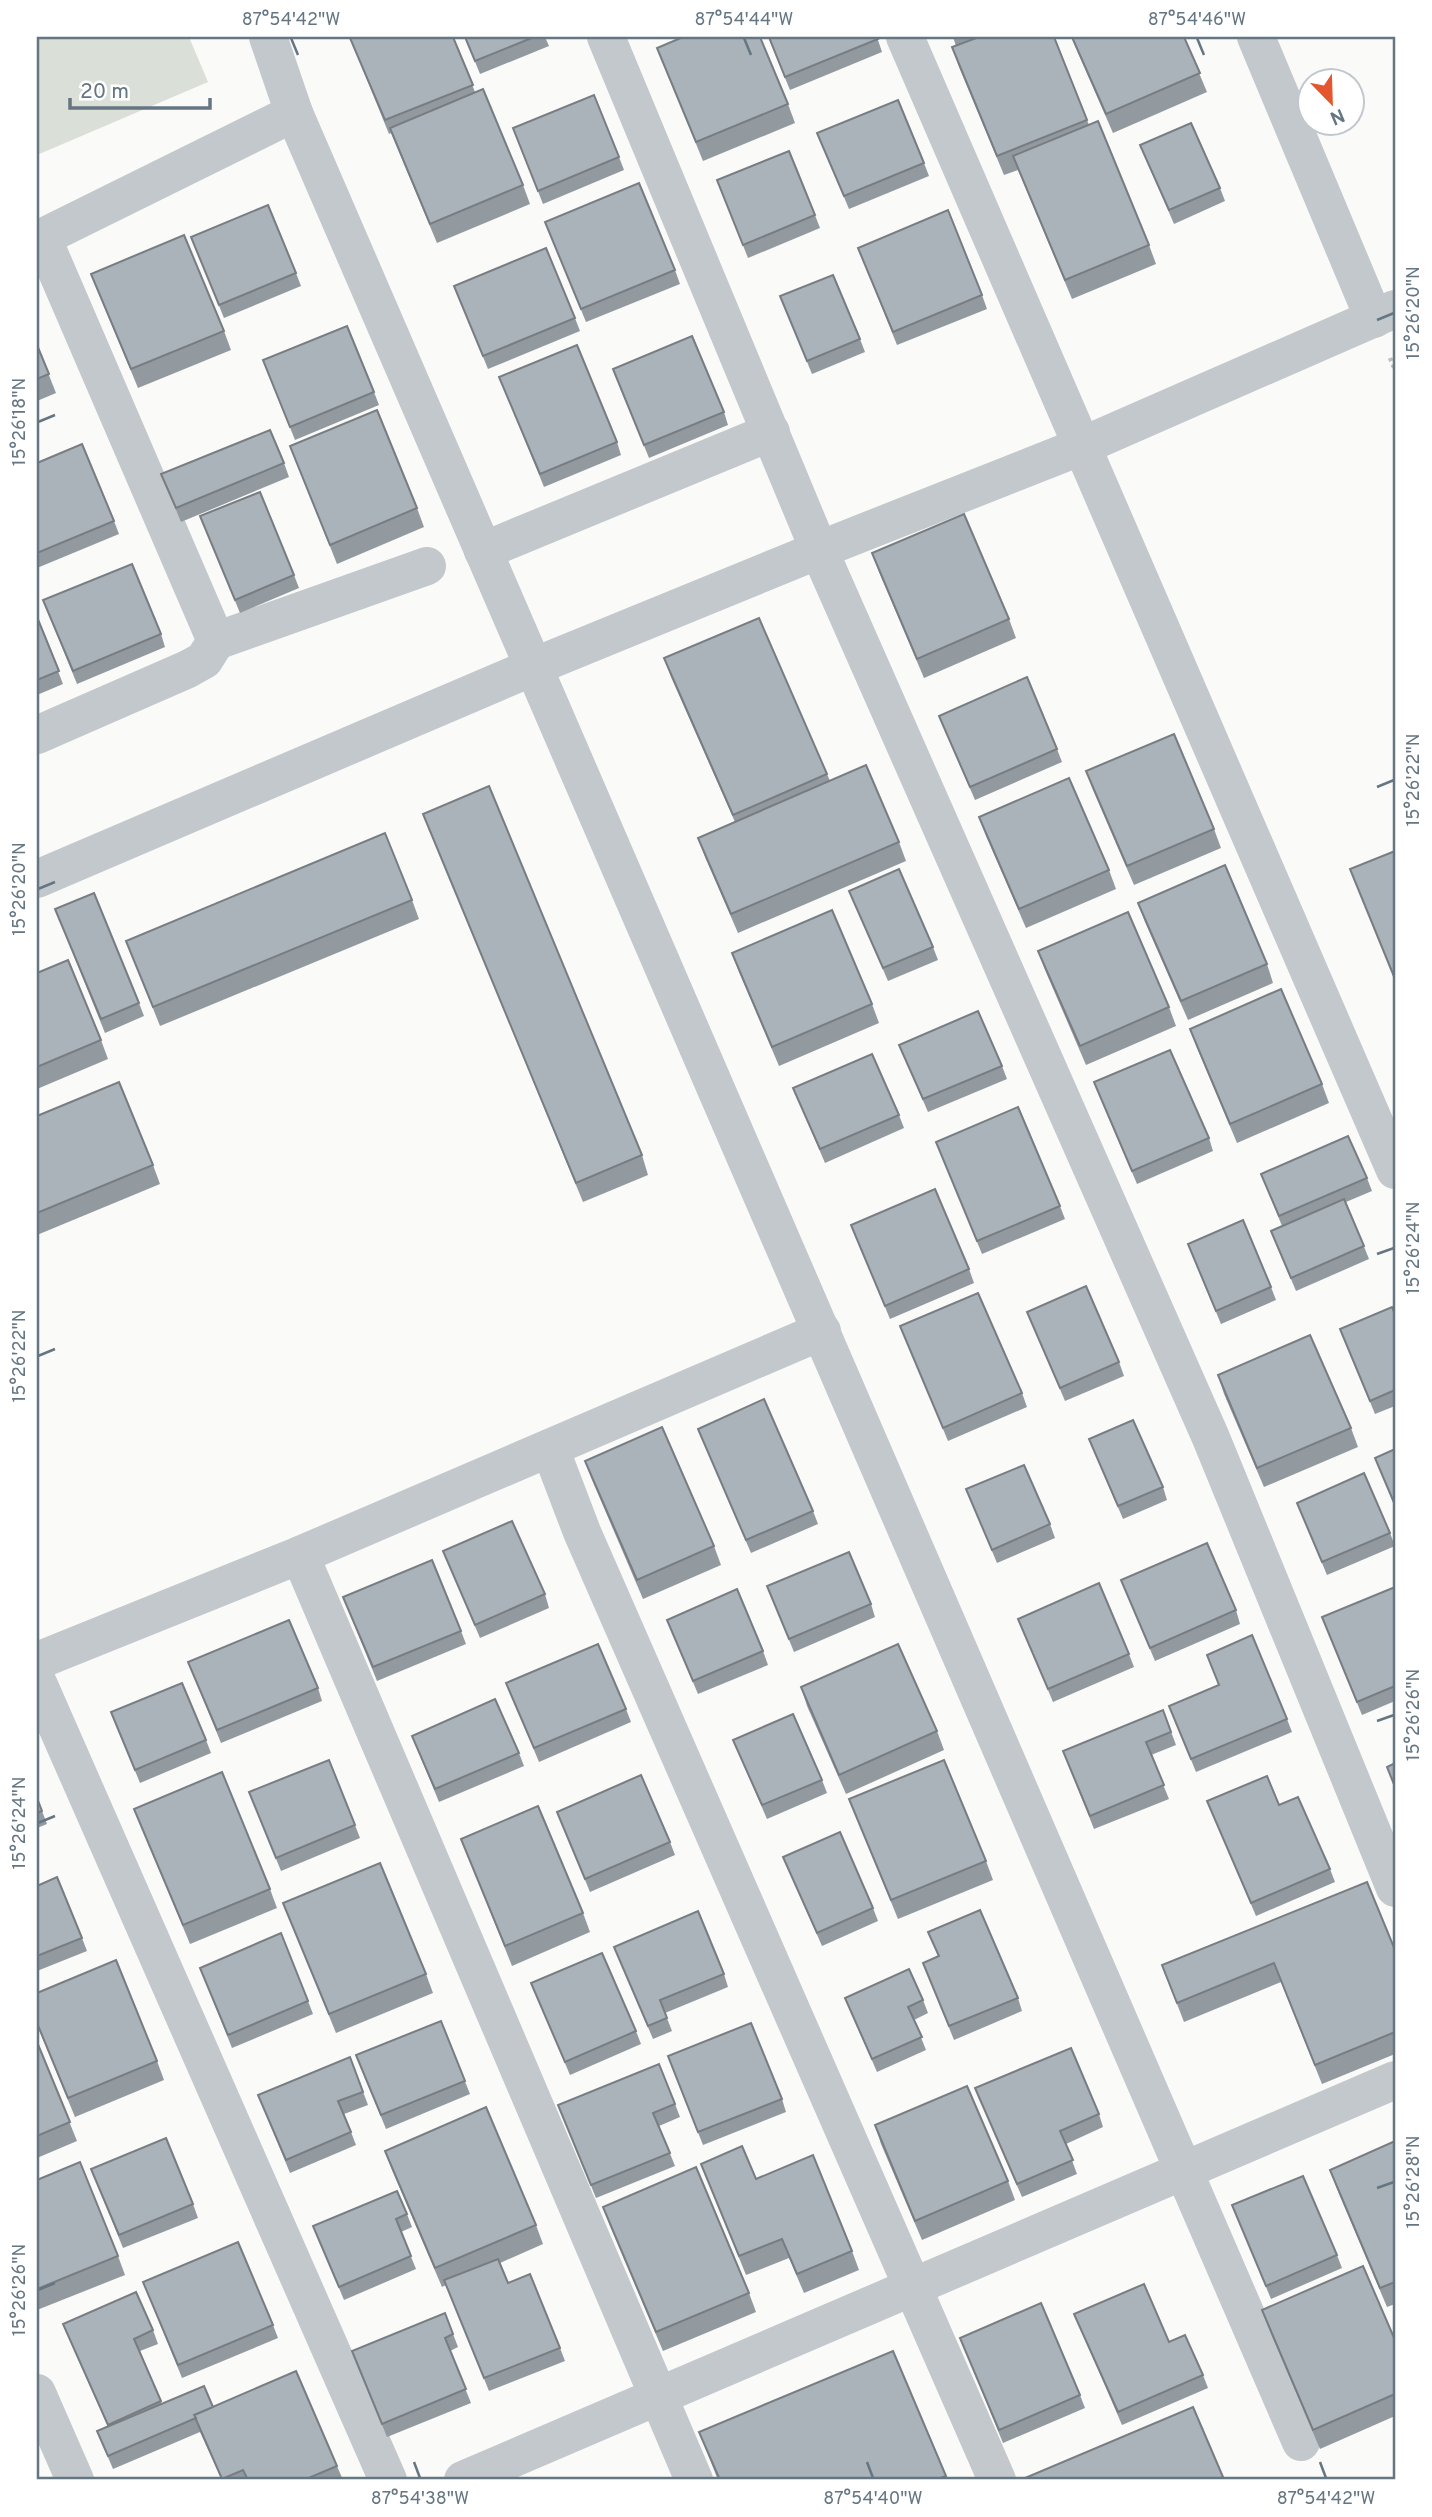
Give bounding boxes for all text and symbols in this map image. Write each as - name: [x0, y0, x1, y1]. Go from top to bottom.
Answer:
- text: 87°54'42"W: [242, 9, 340, 32]
- text: 87°54'44"W: [695, 9, 793, 32]
- text: 87°54'46"W: [1148, 9, 1246, 32]
- scale bar: [70, 66, 210, 110]
- north arrow: [1296, 66, 1366, 136]
- text: 20 m: [80, 79, 129, 106]
- text: N: [1326, 102, 1348, 130]
- text: 15°26'20"N: [1403, 266, 1426, 360]
- text: 15°26'18"N: [9, 378, 32, 466]
- text: 15°26'22"N: [1403, 734, 1426, 826]
- text: 15°26'20"N: [9, 842, 32, 936]
- text: 15°26'24"N: [1403, 1202, 1426, 1294]
- text: 15°26'22"N: [9, 1310, 32, 1402]
- text: 15°26'26"N: [1403, 1669, 1426, 1761]
- text: 15°26'24"N: [9, 1777, 32, 1869]
- text: 15°26'28"N: [1403, 2136, 1426, 2228]
- text: 15°26'26"N: [9, 2244, 32, 2336]
- text: 87°54'38"W: [371, 2488, 469, 2511]
- text: 87°54'40"W: [823, 2488, 923, 2511]
- text: 87°54'42"W: [1277, 2488, 1375, 2511]

